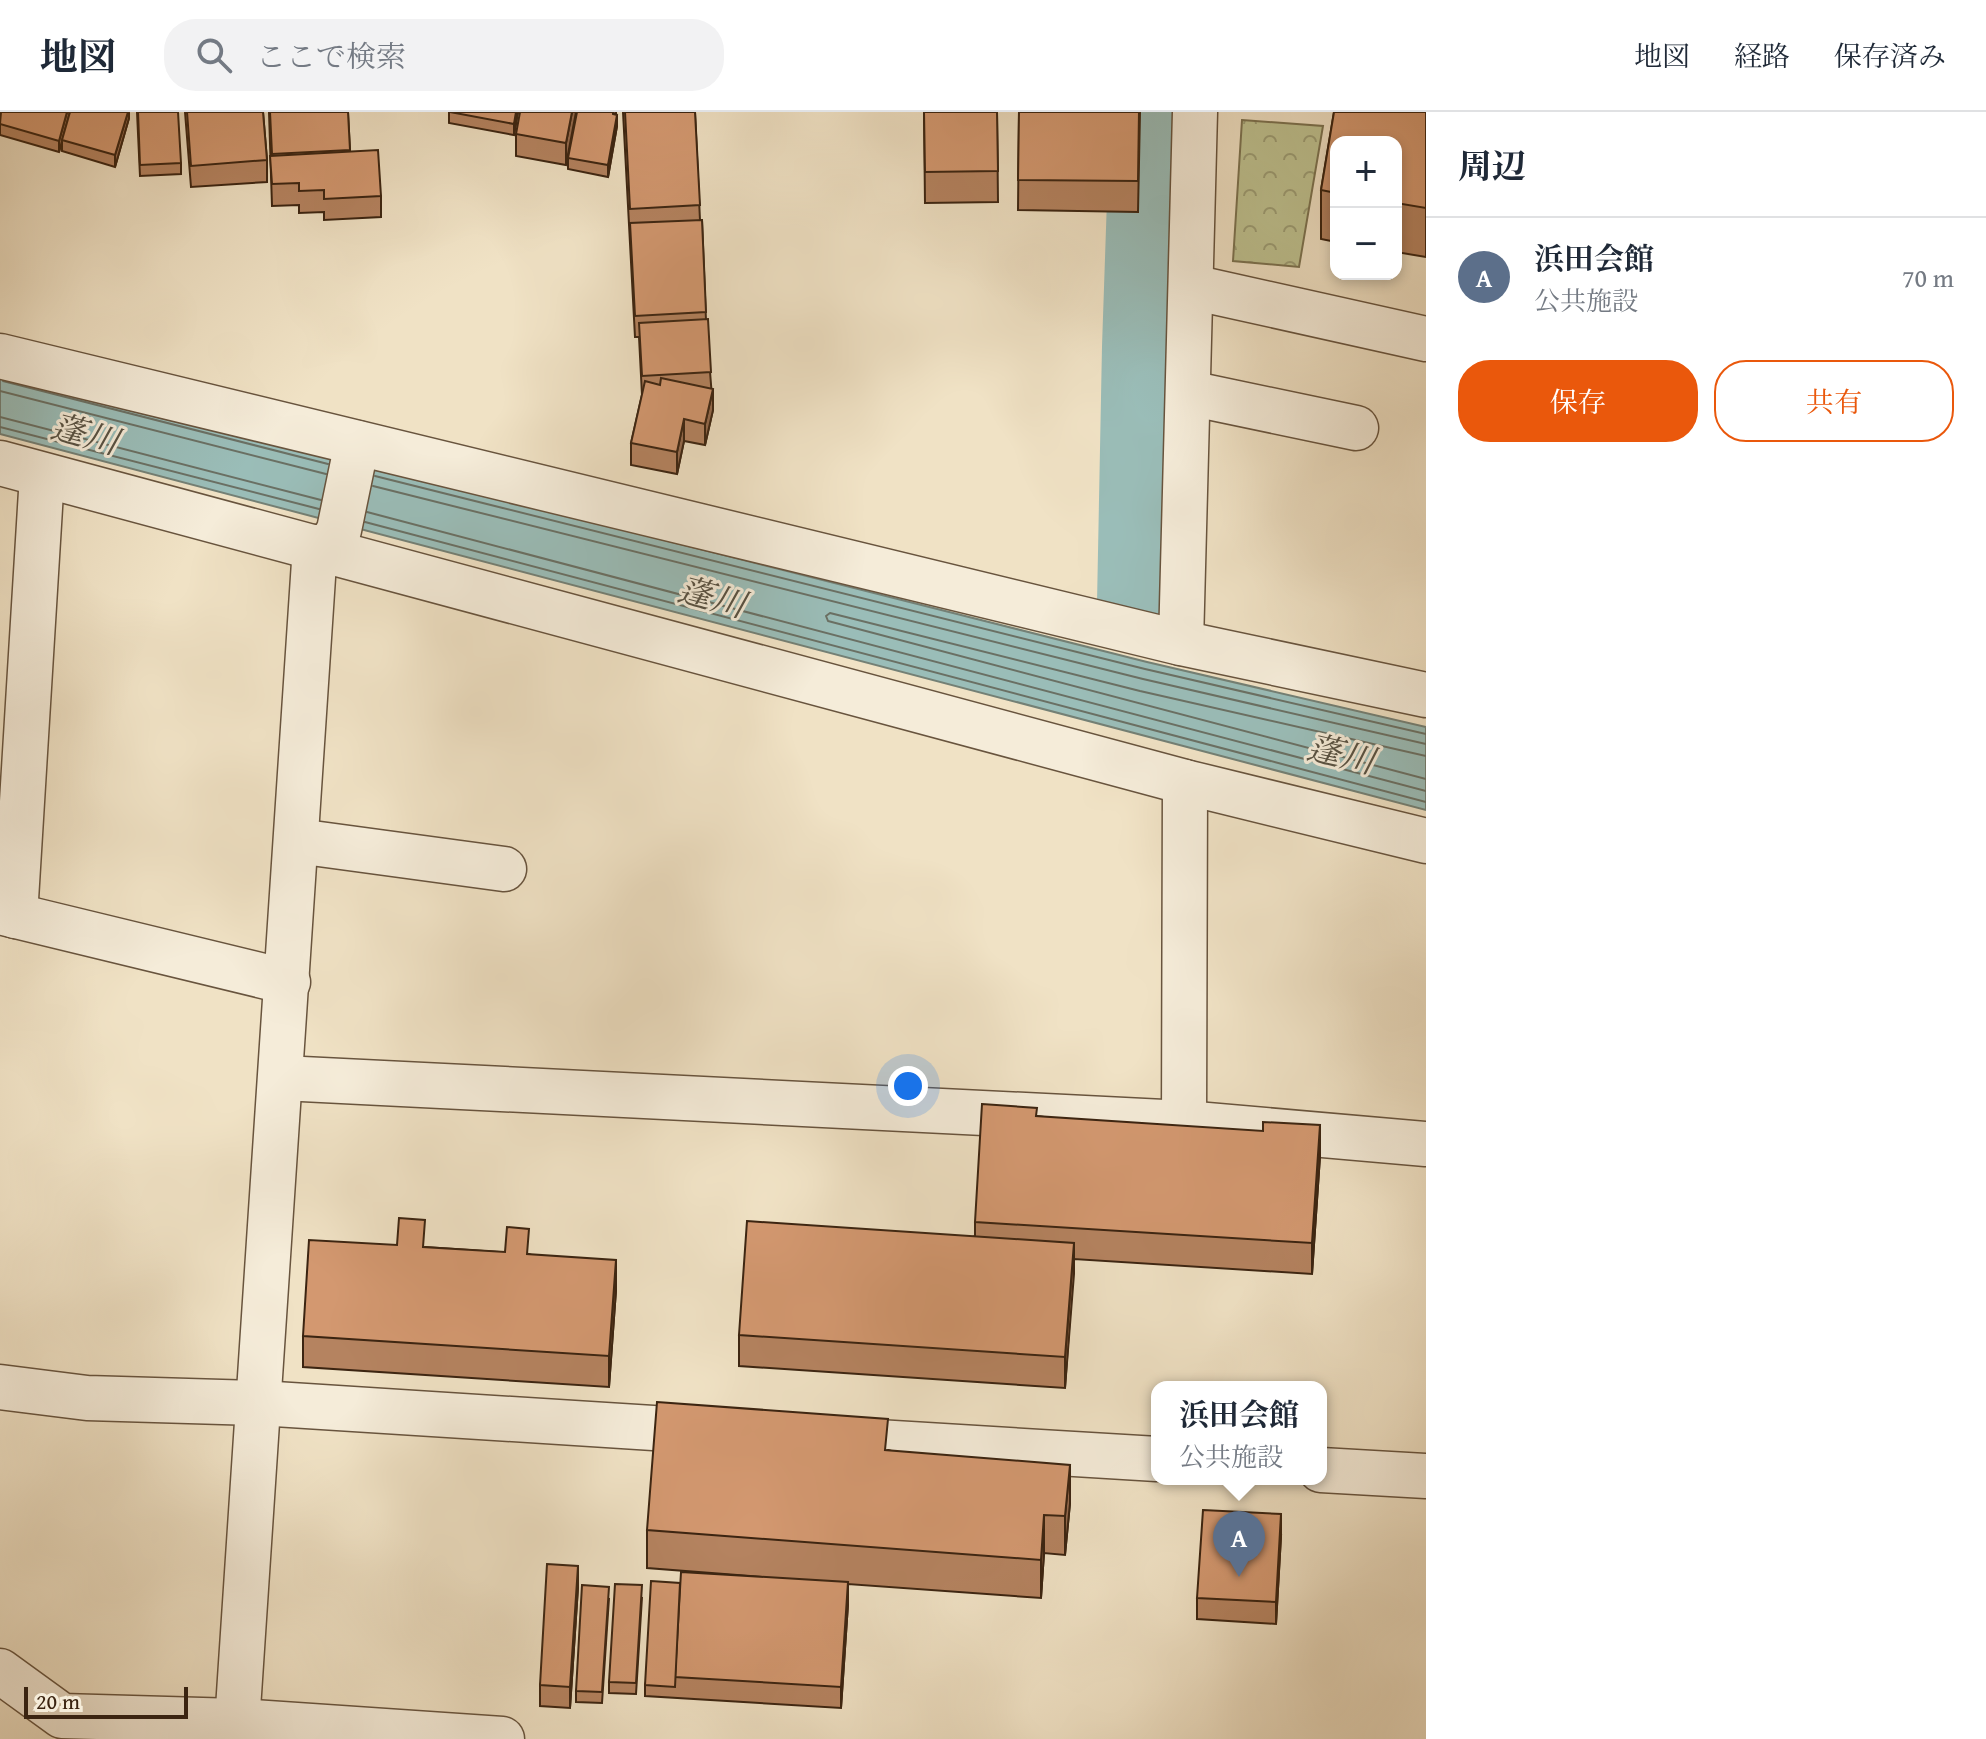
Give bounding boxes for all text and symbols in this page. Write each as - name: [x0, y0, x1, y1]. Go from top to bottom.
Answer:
- search box: [164, 19, 724, 91]
- text: 地図: [40, 28, 116, 84]
- icon: search: [192, 33, 236, 77]
- text: ここで検索: [256, 34, 406, 78]
- text: 地図: [1634, 35, 1690, 76]
- text: 経路: [1734, 35, 1790, 76]
- text: 保存済み: [1834, 35, 1946, 76]
- map controls: [1330, 136, 1402, 280]
- button: +: [1330, 136, 1402, 208]
- text: 周辺: [1458, 141, 1526, 190]
- button: −: [1330, 208, 1402, 280]
- text: 浜田会館: [1534, 236, 1654, 280]
- text: A: [1476, 258, 1492, 297]
- text: 70 m: [1902, 258, 1954, 297]
- text: 公共施設: [1534, 281, 1638, 320]
- button: 保存: [1458, 360, 1698, 442]
- button: 共有: [1714, 360, 1954, 442]
- water label: 蓬川: [46, 401, 128, 467]
- water label: 蓬川: [673, 564, 755, 630]
- water label: 蓬川: [1302, 722, 1384, 786]
- your location: [888, 1066, 928, 1106]
- popup: [1151, 1381, 1327, 1485]
- text: 浜田会館: [1179, 1392, 1299, 1436]
- text: 公共施設: [1179, 1437, 1283, 1476]
- pin: A: [1213, 1511, 1265, 1577]
- scale bar: [24, 1683, 188, 1719]
- text: 20 m: [36, 1685, 80, 1717]

